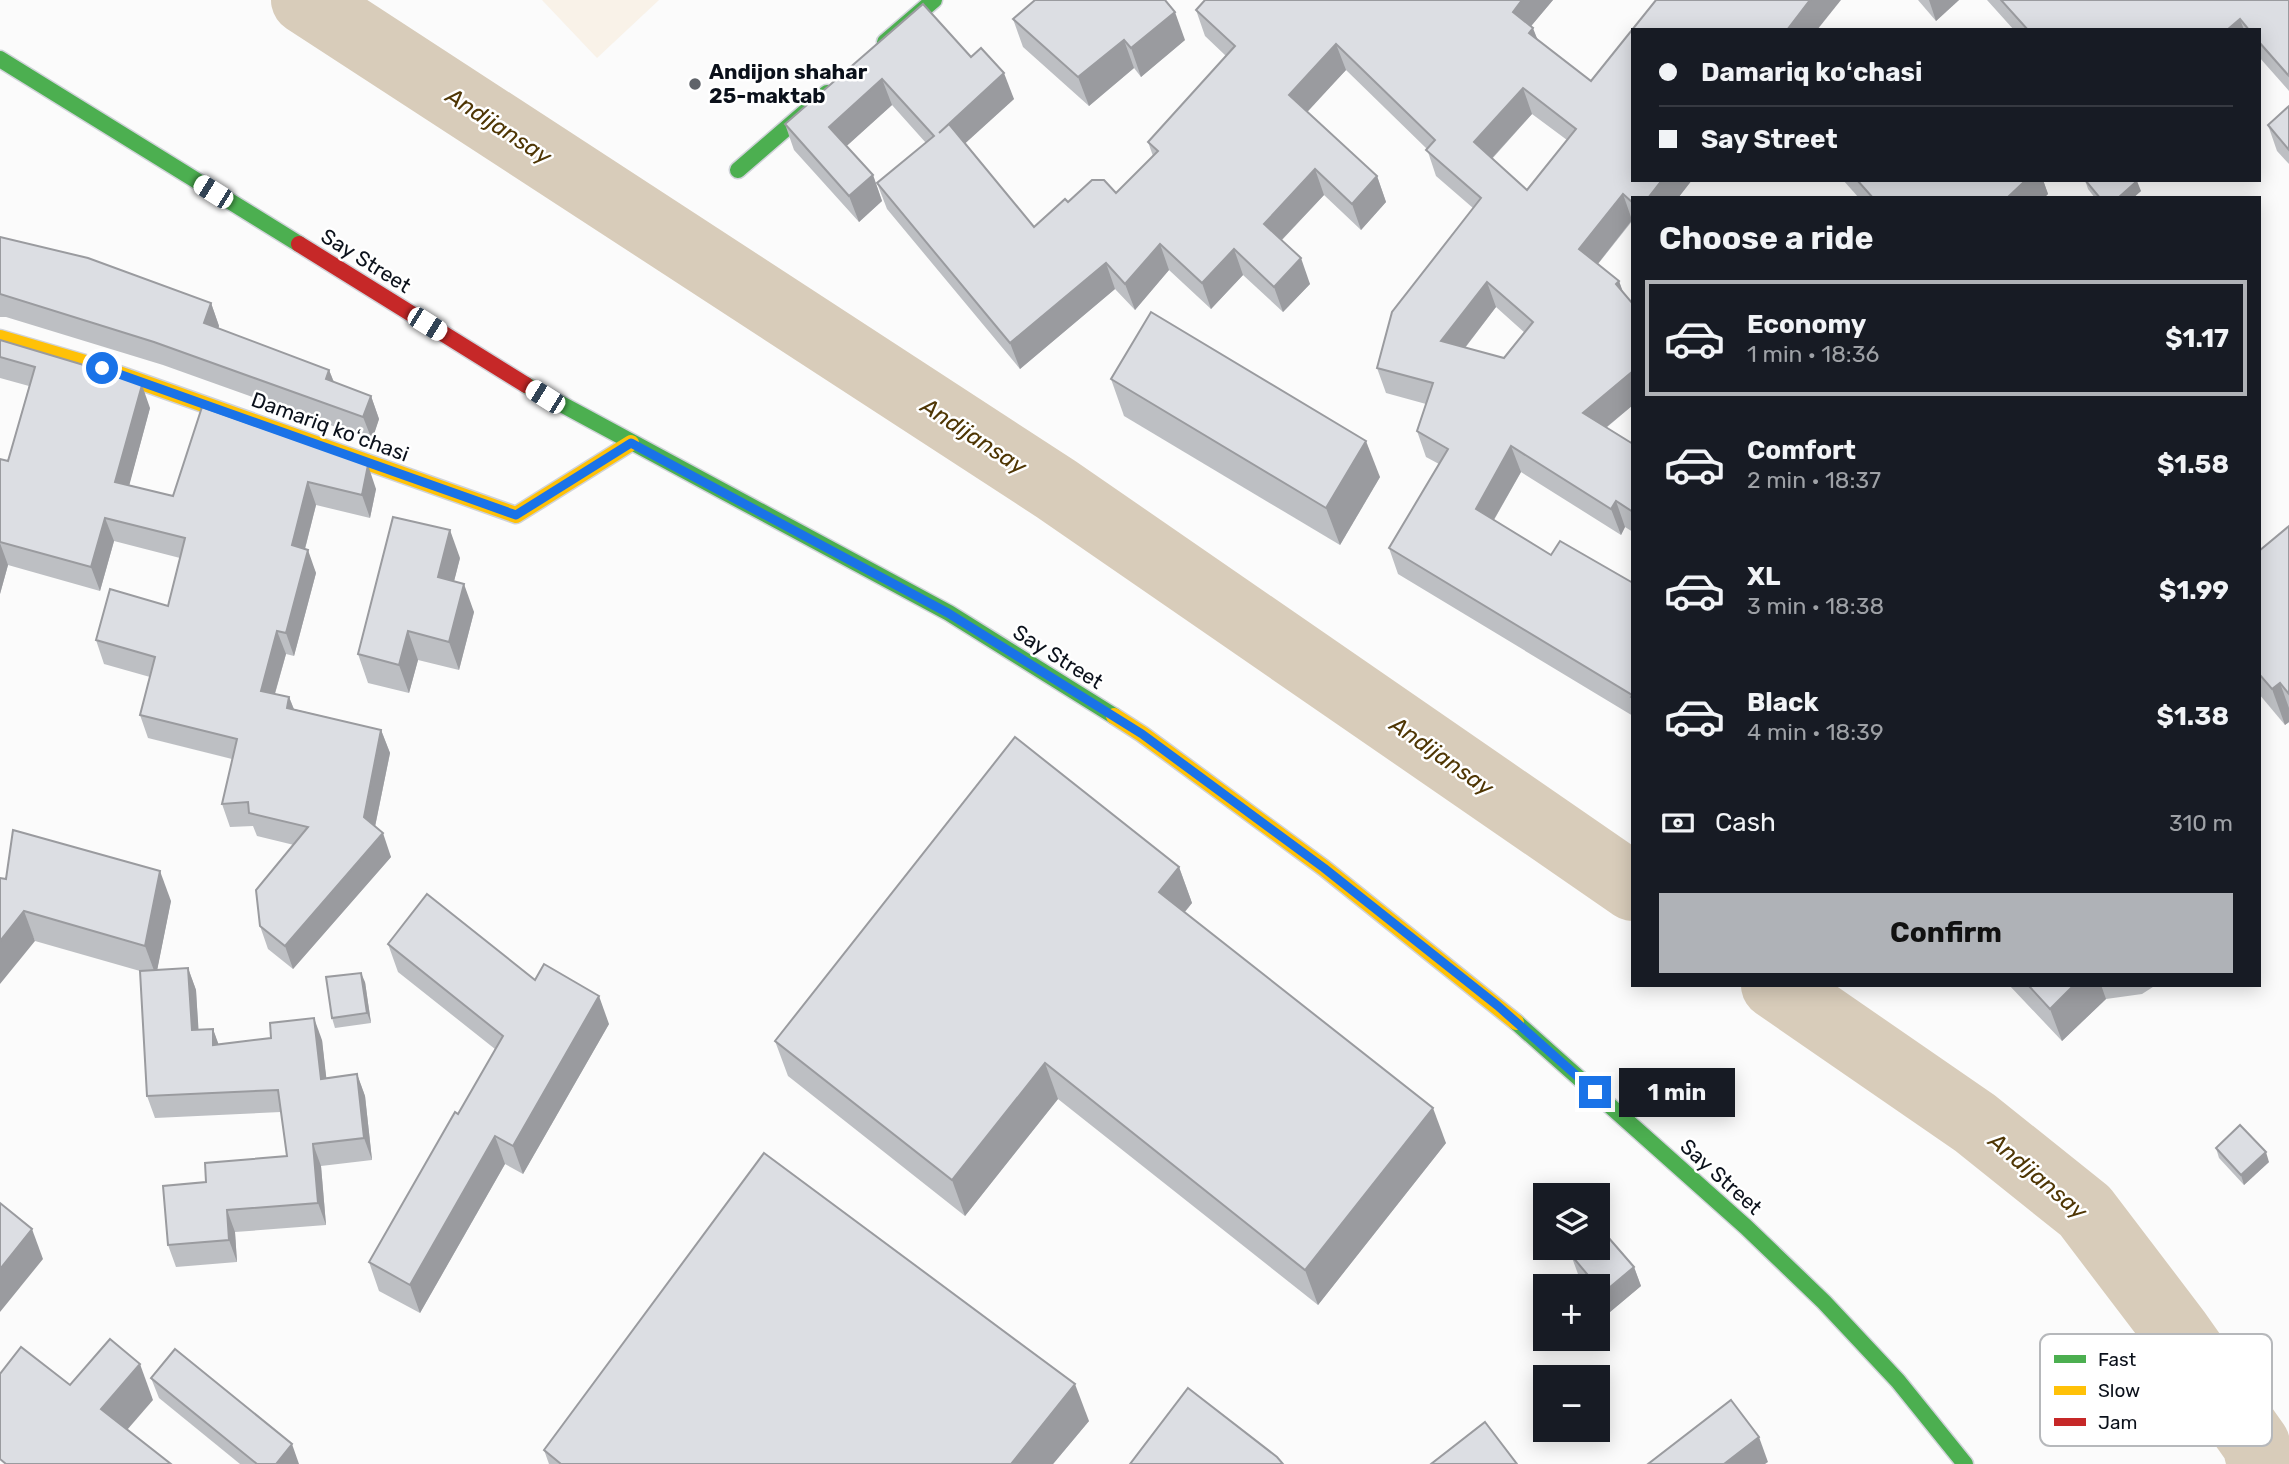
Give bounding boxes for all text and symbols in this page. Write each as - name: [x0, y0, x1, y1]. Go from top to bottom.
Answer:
- text: Damariq koʻchasi: [1701, 57, 1922, 88]
- place label: Andijon shahar 25-maktab: [709, 59, 868, 108]
- marker: Andijon shahar 25-maktab: [687, 76, 703, 92]
- water label: Andijansay: [440, 81, 558, 171]
- text: Say Street: [1701, 124, 1838, 155]
- car: [190, 172, 237, 212]
- text: Choose a ride: [1659, 219, 1873, 257]
- street label: Say Street: [317, 223, 416, 298]
- car: [404, 304, 451, 344]
- icon: car: [1663, 307, 1726, 370]
- text: Economy: [1747, 309, 1866, 340]
- text: $1.17: [2165, 323, 2229, 354]
- text: 1 min · 18:36: [1747, 340, 1879, 368]
- route start: [86, 352, 118, 384]
- car: [522, 377, 569, 417]
- street label: Damariq koʻchasi: [248, 386, 412, 467]
- water label: Andijansay: [915, 391, 1033, 481]
- icon: car: [1663, 433, 1726, 496]
- text: Comfort: [1747, 435, 1856, 466]
- text: $1.58: [2157, 449, 2229, 480]
- text: 2 min · 18:37: [1747, 466, 1881, 494]
- icon: car: [1663, 559, 1726, 622]
- text: XL: [1747, 561, 1780, 592]
- text: $1.99: [2159, 575, 2229, 606]
- text: 3 min · 18:38: [1747, 592, 1884, 620]
- street label: Say Street: [1009, 619, 1108, 694]
- icon: car: [1663, 685, 1726, 748]
- text: Black: [1747, 687, 1819, 718]
- text: $1.38: [2157, 701, 2229, 732]
- water label: Andijansay: [1384, 710, 1500, 803]
- text: 4 min · 18:39: [1747, 718, 1884, 746]
- icon: cash: [1659, 804, 1697, 842]
- text: Cash: [1715, 807, 1776, 838]
- text: 310 m: [2169, 809, 2233, 837]
- button: Confirm: [1659, 893, 2233, 973]
- callout: 1 min: [1620, 1068, 1735, 1116]
- route end: [1579, 1076, 1611, 1108]
- text: 1 min: [1648, 1078, 1706, 1106]
- water label: Andijansay: [1982, 1126, 2094, 1226]
- street label: Say Street: [1675, 1133, 1767, 1220]
- map controls: [1533, 1183, 1610, 1442]
- button: layers: [1533, 1183, 1610, 1260]
- button: +: [1533, 1274, 1610, 1351]
- legend: [2040, 1334, 2272, 1446]
- text: Fast: [2098, 1348, 2137, 1371]
- button: −: [1533, 1365, 1610, 1442]
- text: Slow: [2098, 1379, 2140, 1402]
- text: Jam: [2098, 1411, 2137, 1434]

